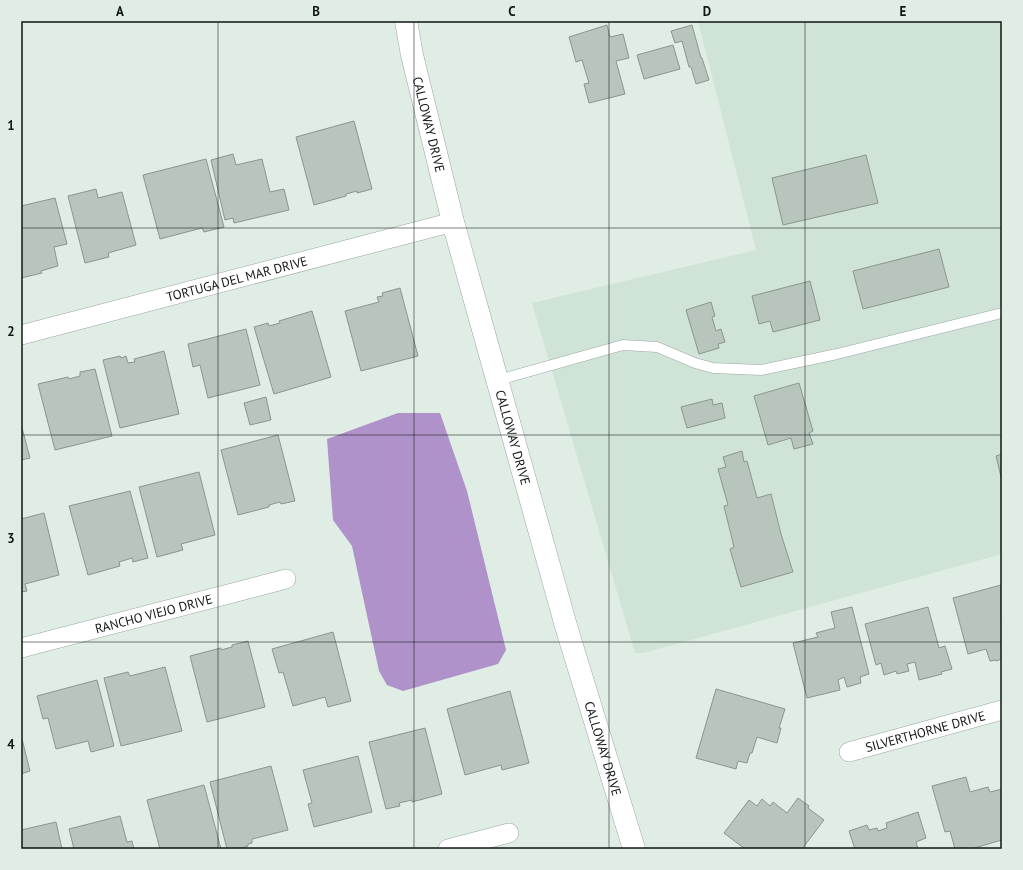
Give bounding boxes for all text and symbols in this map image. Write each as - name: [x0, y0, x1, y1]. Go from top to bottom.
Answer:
- text: A: [116, 3, 124, 20]
- text: B: [312, 3, 320, 20]
- text: C: [508, 3, 516, 20]
- text: D: [703, 3, 711, 20]
- text: E: [900, 3, 907, 20]
- street label: CALLOWAY DRIVE: [409, 75, 448, 174]
- text: 1: [7, 117, 15, 134]
- street label: TORTUGA DEL MAR DRIVE: [164, 252, 309, 306]
- text: 2: [7, 323, 15, 340]
- street label: CALLOWAY DRIVE: [491, 388, 534, 487]
- text: 3: [7, 530, 15, 547]
- street label: RANCHO VIEJO DRIVE: [93, 591, 214, 637]
- street label: CALLOWAY DRIVE: [580, 699, 625, 798]
- street label: SILVERTHORNE DRIVE: [863, 707, 987, 756]
- text: 4: [7, 736, 15, 753]

